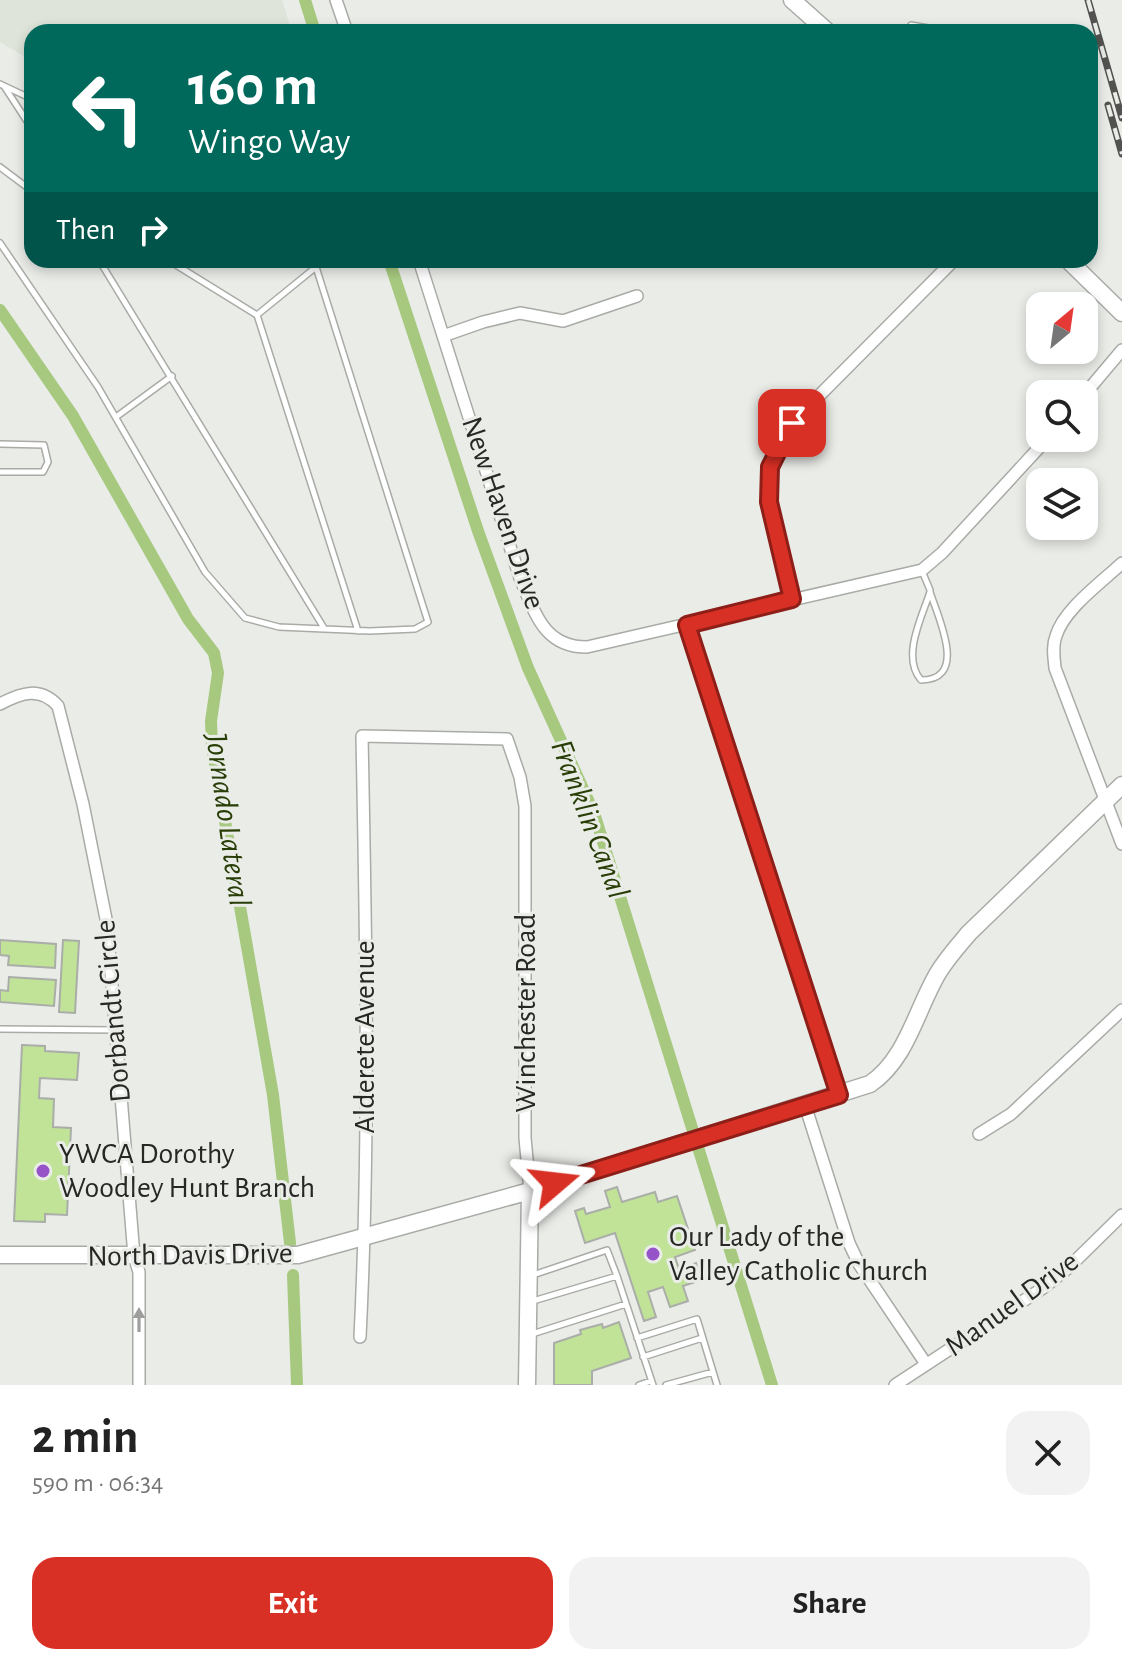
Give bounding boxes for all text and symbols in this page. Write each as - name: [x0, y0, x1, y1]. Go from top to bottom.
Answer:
- icon: left: [56, 56, 160, 160]
- text: 160 m: [188, 59, 318, 115]
- text: Wingo Way: [188, 124, 350, 160]
- icon: right: [131, 208, 175, 252]
- text: Then: [56, 215, 115, 245]
- north arrow: [1026, 292, 1098, 364]
- map controls: [1026, 292, 1098, 540]
- button: search: [1026, 380, 1098, 452]
- pin: [758, 389, 826, 457]
- icon: arrive: [770, 401, 814, 445]
- street label: New Haven Drive: [456, 413, 550, 613]
- button: layers: [1026, 468, 1098, 540]
- water label: Jornado Lateral: [200, 730, 256, 909]
- water label: Franklin Canal: [545, 735, 635, 903]
- street label: Winchester Road: [511, 914, 541, 1112]
- street label: Dorbandt Circle: [90, 918, 136, 1104]
- street label: Alderete Avenue: [350, 941, 380, 1134]
- place label: YWCA Dorothy Woodley Hunt Branch: [59, 1139, 315, 1203]
- position arrow: [513, 1141, 597, 1225]
- marker: YWCA Dorothy Woodley Hunt Branch: [34, 1162, 52, 1180]
- place label: Our Lady of the Valley Catholic Church: [669, 1222, 928, 1286]
- street label: North Davis Drive: [87, 1238, 293, 1272]
- marker: Our Lady of the Valley Catholic Church: [644, 1245, 662, 1263]
- street label: Manuel Drive: [940, 1246, 1084, 1362]
- one-way arrow: [133, 1307, 145, 1332]
- button: close: [1006, 1411, 1090, 1495]
- text: 2 min: [32, 1414, 139, 1462]
- text: 590 m · 06:34: [32, 1470, 164, 1496]
- button: Exit: [32, 1557, 553, 1649]
- button: Share: [569, 1557, 1090, 1649]

